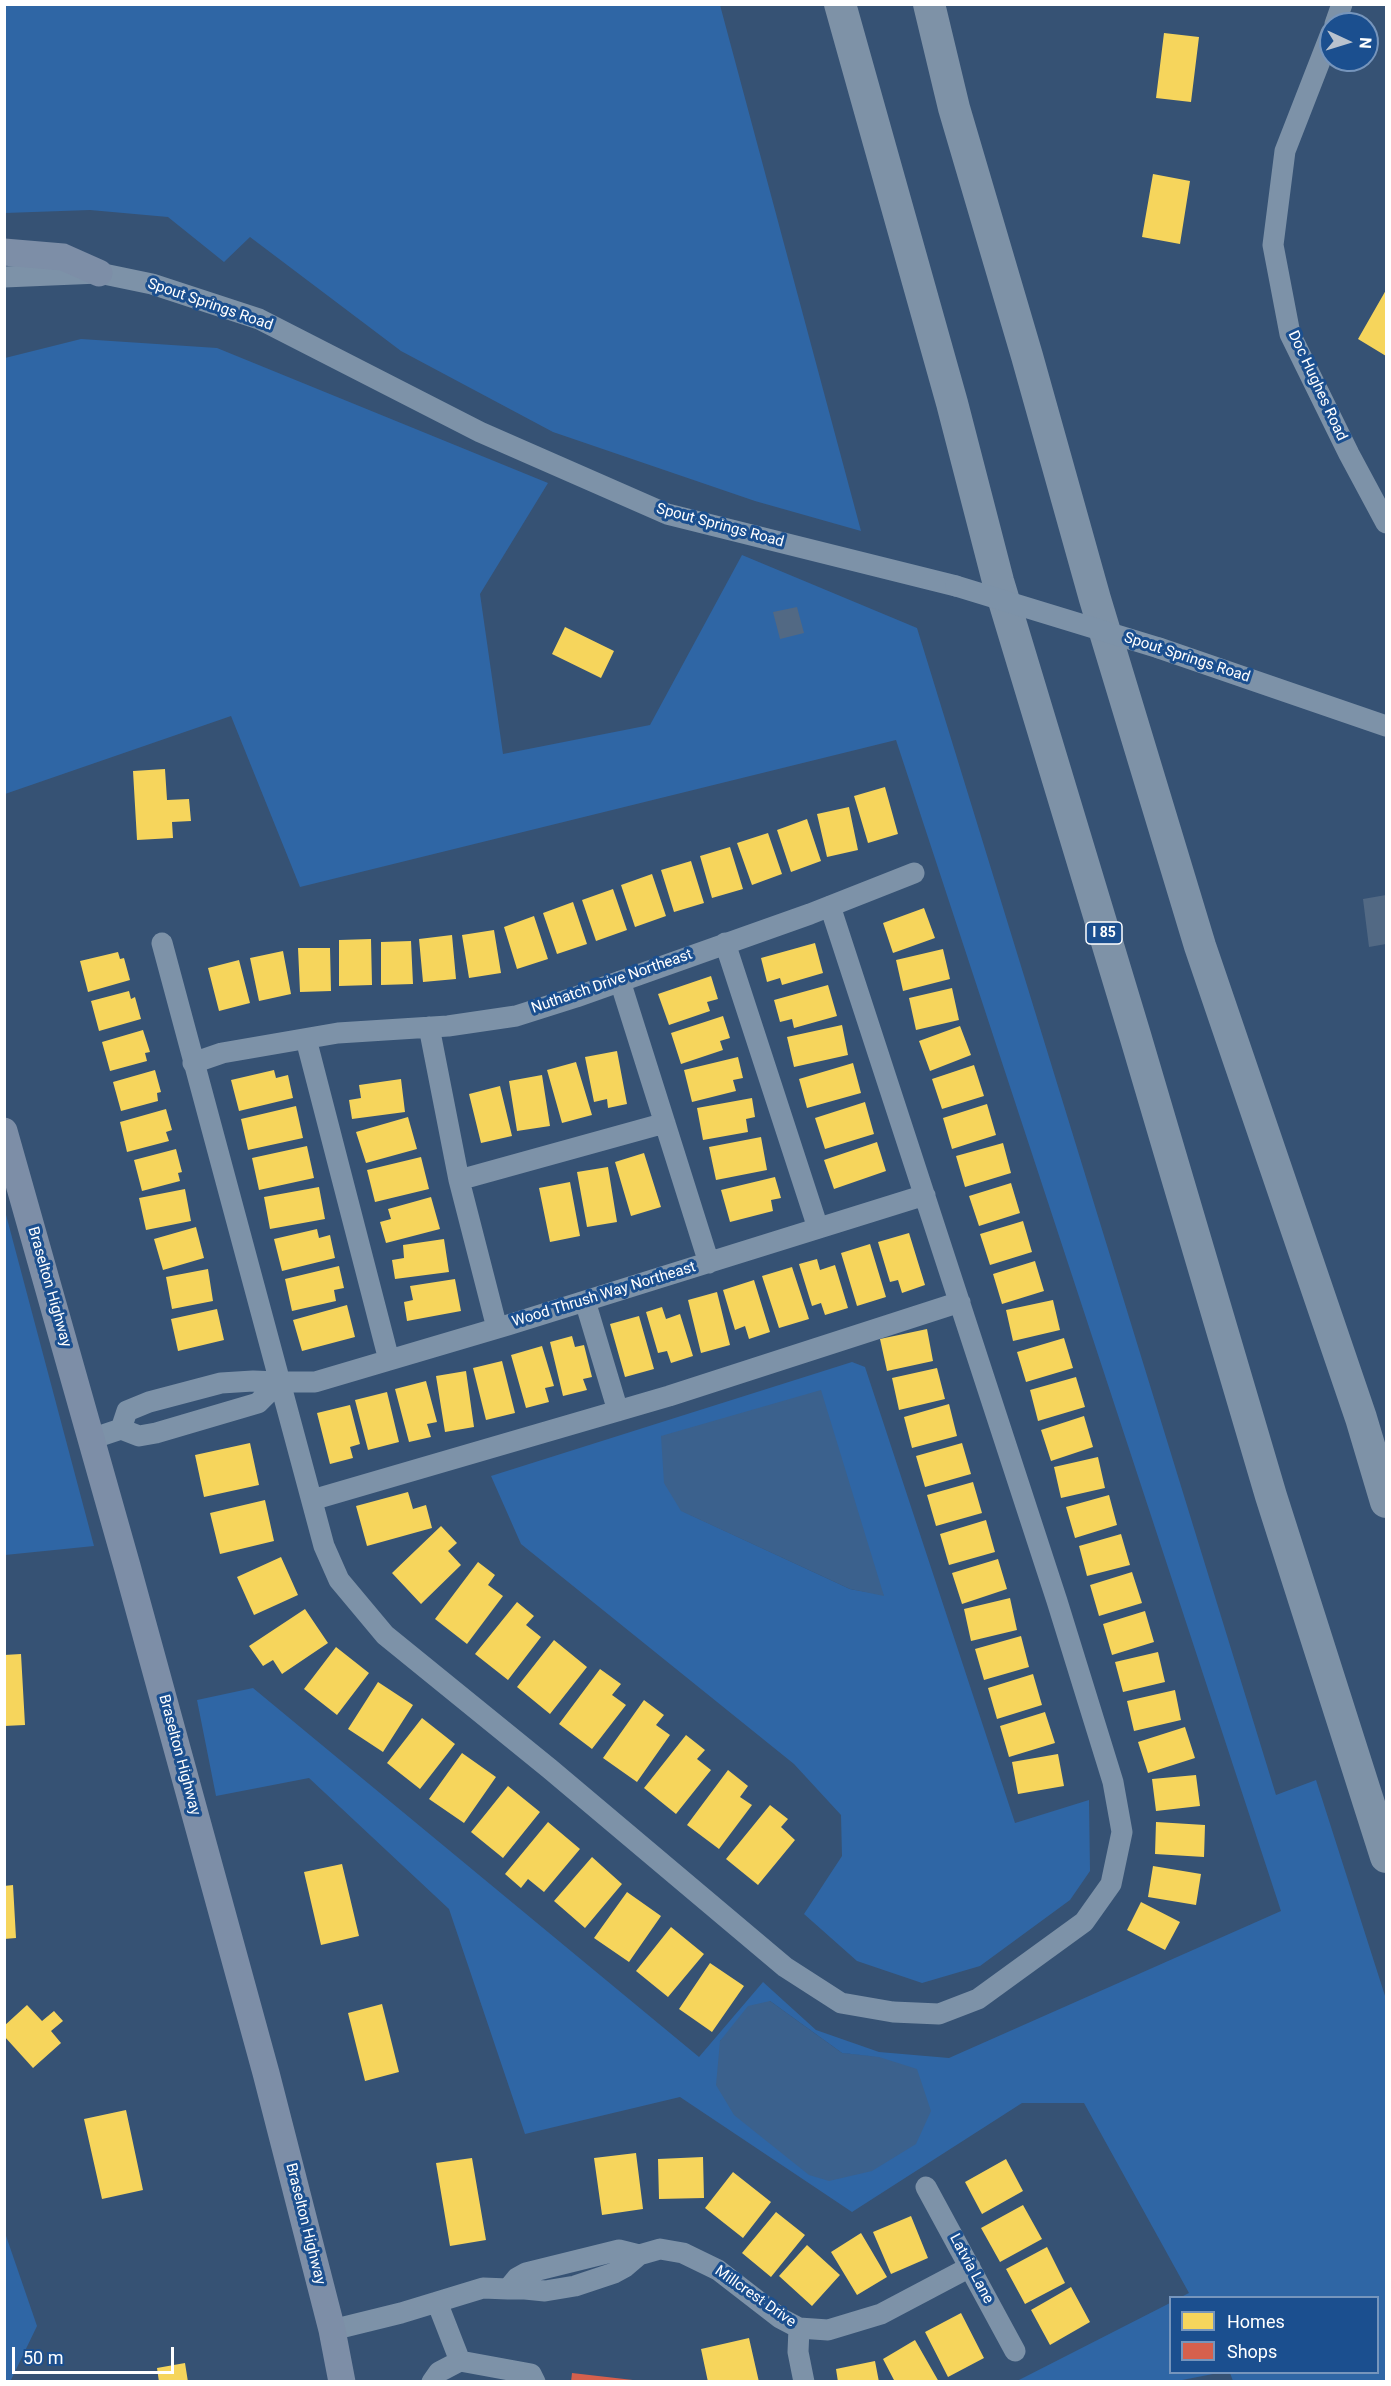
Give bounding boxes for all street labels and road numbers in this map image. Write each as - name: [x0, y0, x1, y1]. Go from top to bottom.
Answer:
- street label: Spout Springs Road: [145, 275, 275, 335]
- street label: Doc Hughes Road: [1284, 328, 1350, 444]
- street label: Spout Springs Road: [654, 500, 786, 552]
- street label: Spout Springs Road: [1122, 629, 1252, 687]
- road number: I 85: [1086, 922, 1122, 944]
- street label: Nuthatch Drive Northeast: [529, 946, 695, 1018]
- street label: Braselton Highway: [23, 1225, 75, 1349]
- street label: Wood Thrush Way Northeast: [510, 1258, 698, 1332]
- street label: Braselton Highway: [154, 1693, 204, 1817]
- street label: Braselton Highway: [281, 2161, 329, 2287]
- street label: Latvia Lane: [945, 2231, 997, 2307]
- street label: Millcrest Drive: [711, 2262, 799, 2332]

